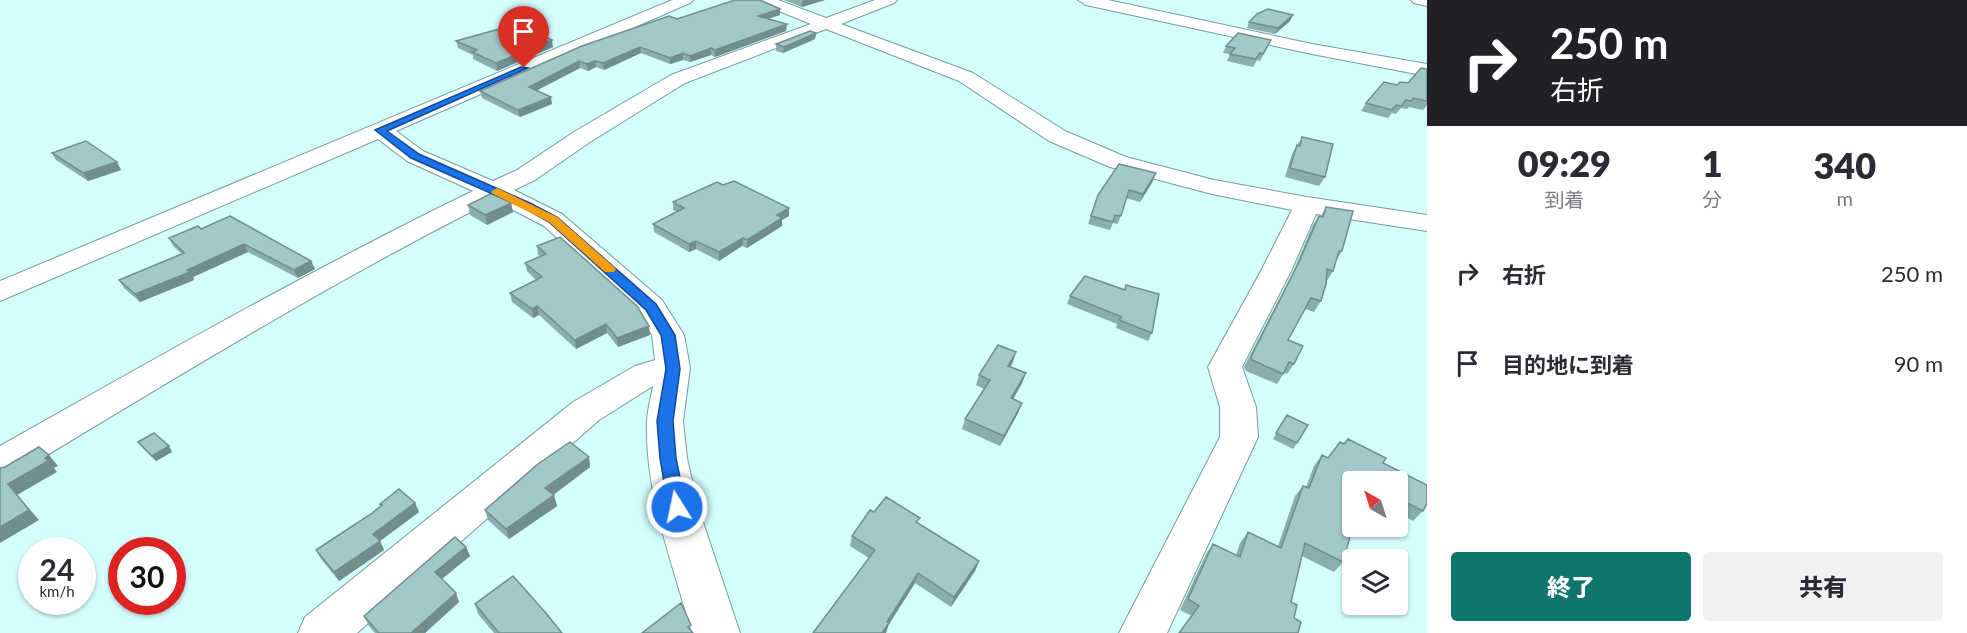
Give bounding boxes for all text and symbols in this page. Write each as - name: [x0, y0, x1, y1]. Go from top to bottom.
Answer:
- pin: [498, 6, 549, 68]
- icon: arrive: [507, 15, 540, 48]
- text: 250 m: [1550, 18, 1668, 68]
- icon: right: [1451, 24, 1529, 102]
- text: 右折: [1550, 73, 1604, 106]
- text: 09:29: [1518, 141, 1611, 185]
- text: 1: [1702, 141, 1723, 185]
- text: 340: [1813, 143, 1876, 187]
- text: m: [1837, 186, 1853, 210]
- text: 到着: [1544, 187, 1584, 211]
- text: 分: [1702, 187, 1722, 211]
- icon: right: [1451, 257, 1484, 290]
- text: 250 m: [1881, 260, 1943, 287]
- text: 右折: [1502, 261, 1546, 288]
- icon: arrive: [1451, 347, 1484, 380]
- text: 90 m: [1894, 350, 1943, 377]
- text: 目的地に到着: [1502, 351, 1634, 378]
- north arrow: [1342, 471, 1408, 537]
- map controls: [1342, 471, 1408, 615]
- position arrow: [645, 475, 709, 539]
- speed limit sign: 30: [108, 537, 186, 615]
- button: layers: [1342, 549, 1408, 615]
- text: 24: [40, 551, 74, 587]
- button: 終了: [1451, 552, 1691, 621]
- button: 共有: [1703, 552, 1943, 621]
- text: km/h: [39, 582, 75, 600]

